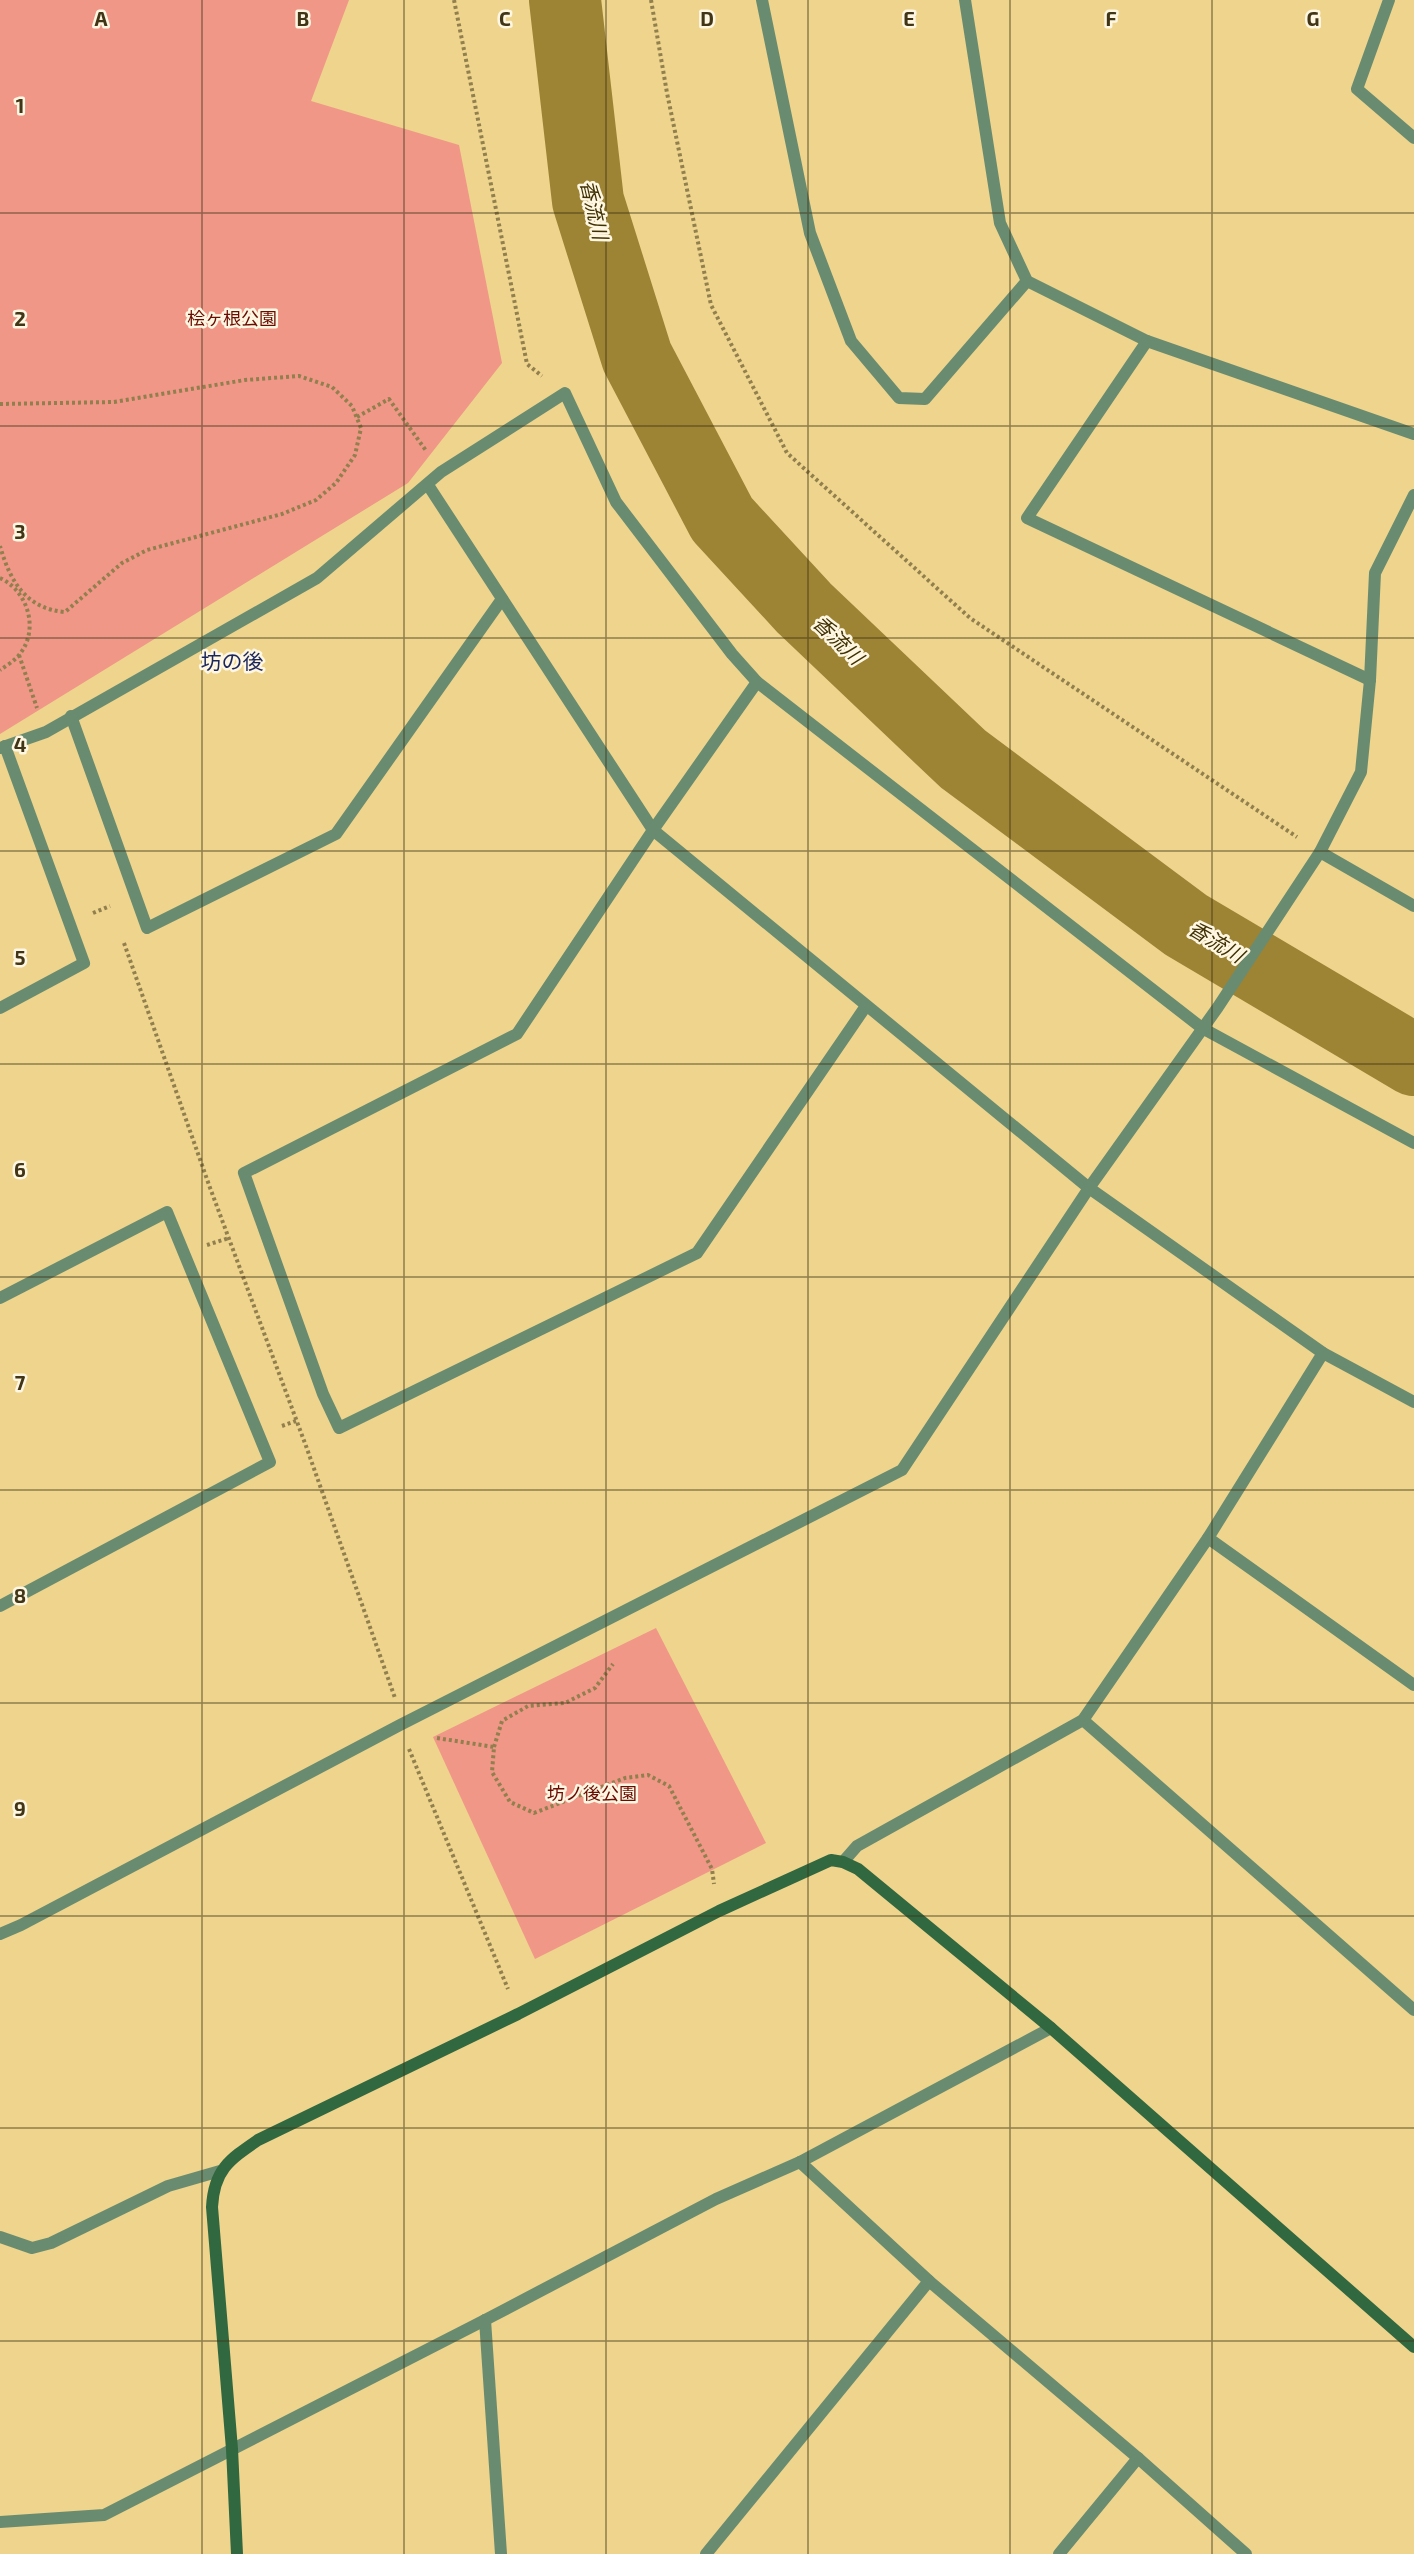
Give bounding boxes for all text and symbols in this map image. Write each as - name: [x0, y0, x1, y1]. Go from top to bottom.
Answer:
- text: A: [94, 6, 108, 30]
- text: B: [297, 6, 309, 30]
- text: C: [499, 6, 511, 30]
- text: D: [700, 6, 714, 30]
- text: E: [903, 6, 915, 30]
- text: F: [1105, 6, 1117, 30]
- text: G: [1307, 6, 1319, 30]
- text: 1: [16, 93, 24, 117]
- water label: 香流川: [577, 178, 614, 244]
- text: 2: [14, 306, 26, 330]
- park label: 桧ヶ根公園: [187, 307, 277, 329]
- text: 3: [14, 519, 26, 543]
- water label: 香流川: [809, 610, 870, 670]
- district label: 坊の後: [201, 648, 264, 673]
- text: 4: [14, 732, 27, 756]
- water label: 香流川: [1185, 915, 1250, 968]
- text: 5: [14, 945, 26, 969]
- text: 6: [14, 1157, 26, 1181]
- text: 7: [15, 1370, 26, 1394]
- text: 8: [14, 1583, 26, 1607]
- park label: 坊ノ後公園: [547, 1782, 637, 1804]
- text: 9: [14, 1796, 26, 1820]

